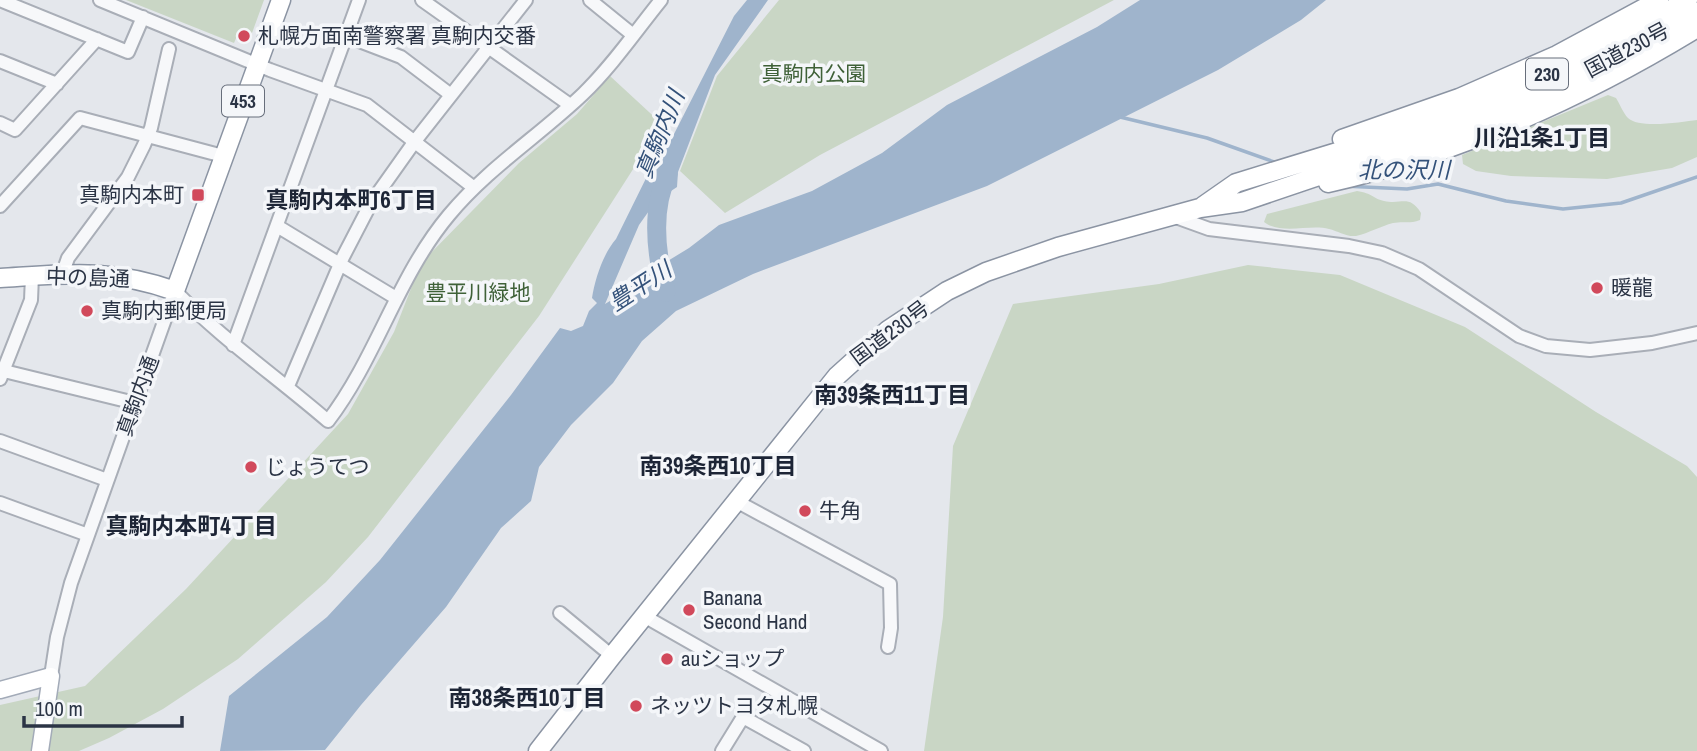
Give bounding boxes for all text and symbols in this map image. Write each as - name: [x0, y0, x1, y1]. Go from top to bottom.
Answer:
- street label: 国道230号: [1579, 15, 1674, 84]
- place label: 札幌方面南警察署 真駒内交番: [258, 21, 536, 50]
- marker: 札幌方面南警察署 真駒内交番: [236, 28, 252, 44]
- road number: 230: [1526, 58, 1568, 90]
- park label: 真駒内公園: [762, 59, 867, 88]
- water label: 真駒内川: [628, 83, 692, 182]
- road number: 453: [222, 86, 264, 116]
- district label: 川沿1条1丁目: [1474, 122, 1610, 153]
- water label: 北の沢川: [1358, 154, 1453, 185]
- place label: 真駒内本町: [79, 180, 184, 209]
- district label: 真駒内本町6丁目: [265, 184, 437, 215]
- marker: 真駒内本町: [190, 187, 206, 203]
- water label: 豊平川: [602, 252, 680, 317]
- street label: 中の島通: [46, 262, 130, 293]
- place label: 暖龍: [1611, 273, 1653, 302]
- park label: 豊平川緑地: [426, 278, 531, 307]
- marker: 暖龍: [1589, 280, 1605, 296]
- street label: 国道230号: [844, 293, 935, 372]
- place label: 真駒内郵便局: [101, 296, 227, 325]
- marker: 真駒内郵便局: [79, 303, 95, 319]
- street label: 真駒内通: [110, 351, 166, 440]
- district label: 南39条西11丁目: [814, 379, 970, 410]
- district label: 南39条西10丁目: [640, 450, 796, 481]
- place label: じょうてつ: [265, 452, 370, 481]
- marker: じょうてつ: [243, 459, 259, 475]
- place label: 牛角: [819, 496, 861, 525]
- marker: 牛角: [797, 503, 813, 519]
- district label: 真駒内本町4丁目: [105, 510, 277, 541]
- place label: Banana Second Hand: [703, 583, 807, 636]
- marker: Banana Second Hand: [681, 602, 697, 618]
- place label: auショップ: [681, 644, 784, 673]
- marker: auショップ: [659, 651, 675, 667]
- district label: 南38条西10丁目: [449, 682, 605, 713]
- scale bar: [24, 684, 182, 728]
- place label: ネッツトヨタ札幌: [650, 691, 818, 720]
- text: 100 m: [35, 694, 83, 723]
- marker: ネッツトヨタ札幌: [628, 698, 644, 714]

